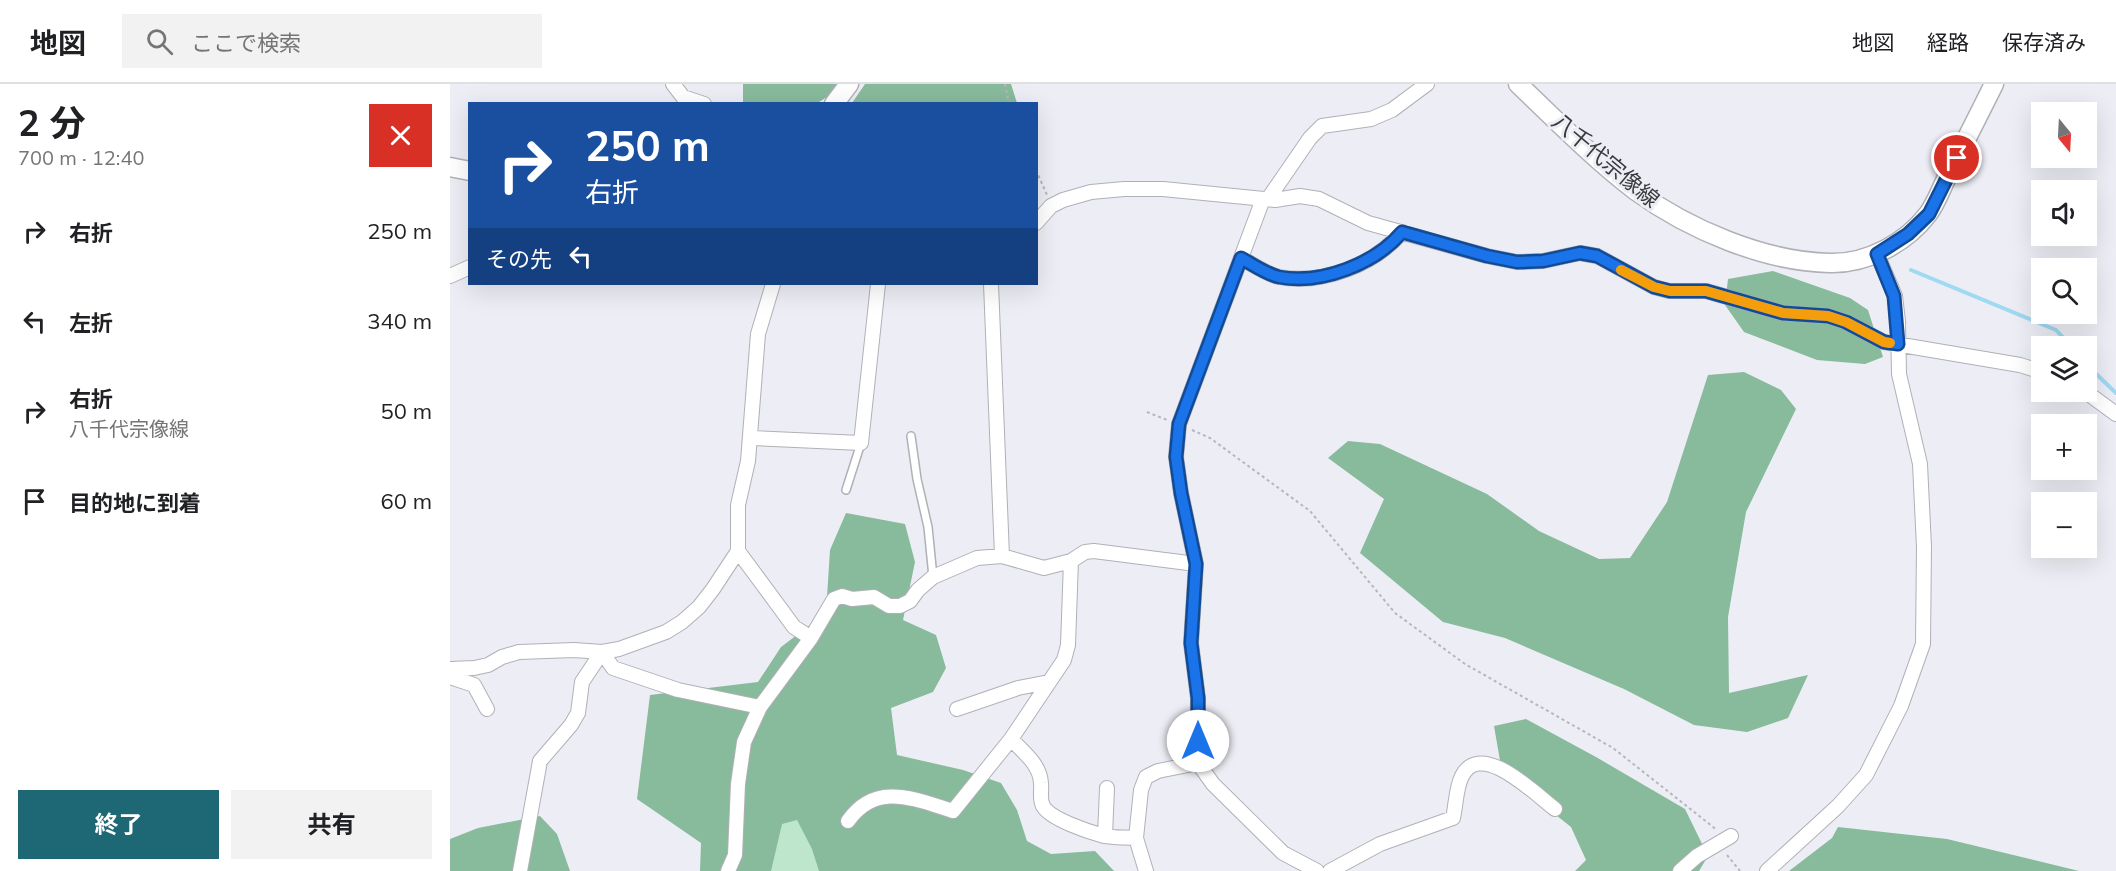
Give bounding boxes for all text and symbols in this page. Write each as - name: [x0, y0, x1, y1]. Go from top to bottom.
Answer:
- search box: [122, 14, 542, 68]
- text: 地図: [30, 25, 86, 60]
- icon: search: [143, 25, 176, 58]
- text: ここで検索: [191, 29, 301, 57]
- text: 地図: [1852, 29, 1894, 55]
- text: 経路: [1927, 29, 1969, 55]
- text: 保存済み: [2002, 29, 2086, 55]
- text: 2 分: [18, 100, 85, 145]
- north arrow: [2031, 102, 2097, 168]
- map controls: [2031, 102, 2097, 558]
- button: close: [369, 104, 432, 167]
- street label: 八千代宗像線: [1546, 107, 1666, 213]
- text: 250 m: [585, 119, 710, 172]
- icon: right: [486, 126, 564, 204]
- pin: [1931, 132, 1982, 183]
- icon: arrive: [1940, 141, 1973, 174]
- text: 700 m · 12:40: [18, 145, 144, 170]
- text: 右折: [585, 175, 639, 209]
- button: sound: [2031, 180, 2097, 246]
- icon: right: [18, 215, 51, 248]
- text: 250 m: [367, 217, 432, 245]
- text: 右折: [69, 219, 113, 247]
- icon: left: [564, 240, 597, 273]
- text: その先: [486, 245, 552, 273]
- button: search: [2031, 258, 2097, 324]
- icon: left: [18, 305, 51, 338]
- text: 340 m: [367, 307, 432, 335]
- text: 左折: [69, 309, 113, 337]
- button: layers: [2031, 336, 2097, 402]
- text: 右折: [69, 385, 113, 413]
- icon: right: [18, 395, 51, 428]
- text: 50 m: [381, 397, 432, 425]
- button: +: [2031, 414, 2097, 480]
- text: 八千代宗像線: [69, 416, 189, 441]
- icon: arrive: [18, 485, 51, 518]
- text: 60 m: [381, 487, 432, 515]
- text: 目的地に到着: [69, 489, 201, 517]
- button: −: [2031, 492, 2097, 558]
- position arrow: [1166, 709, 1230, 773]
- button: 終了: [18, 790, 219, 859]
- button: 共有: [231, 790, 432, 859]

